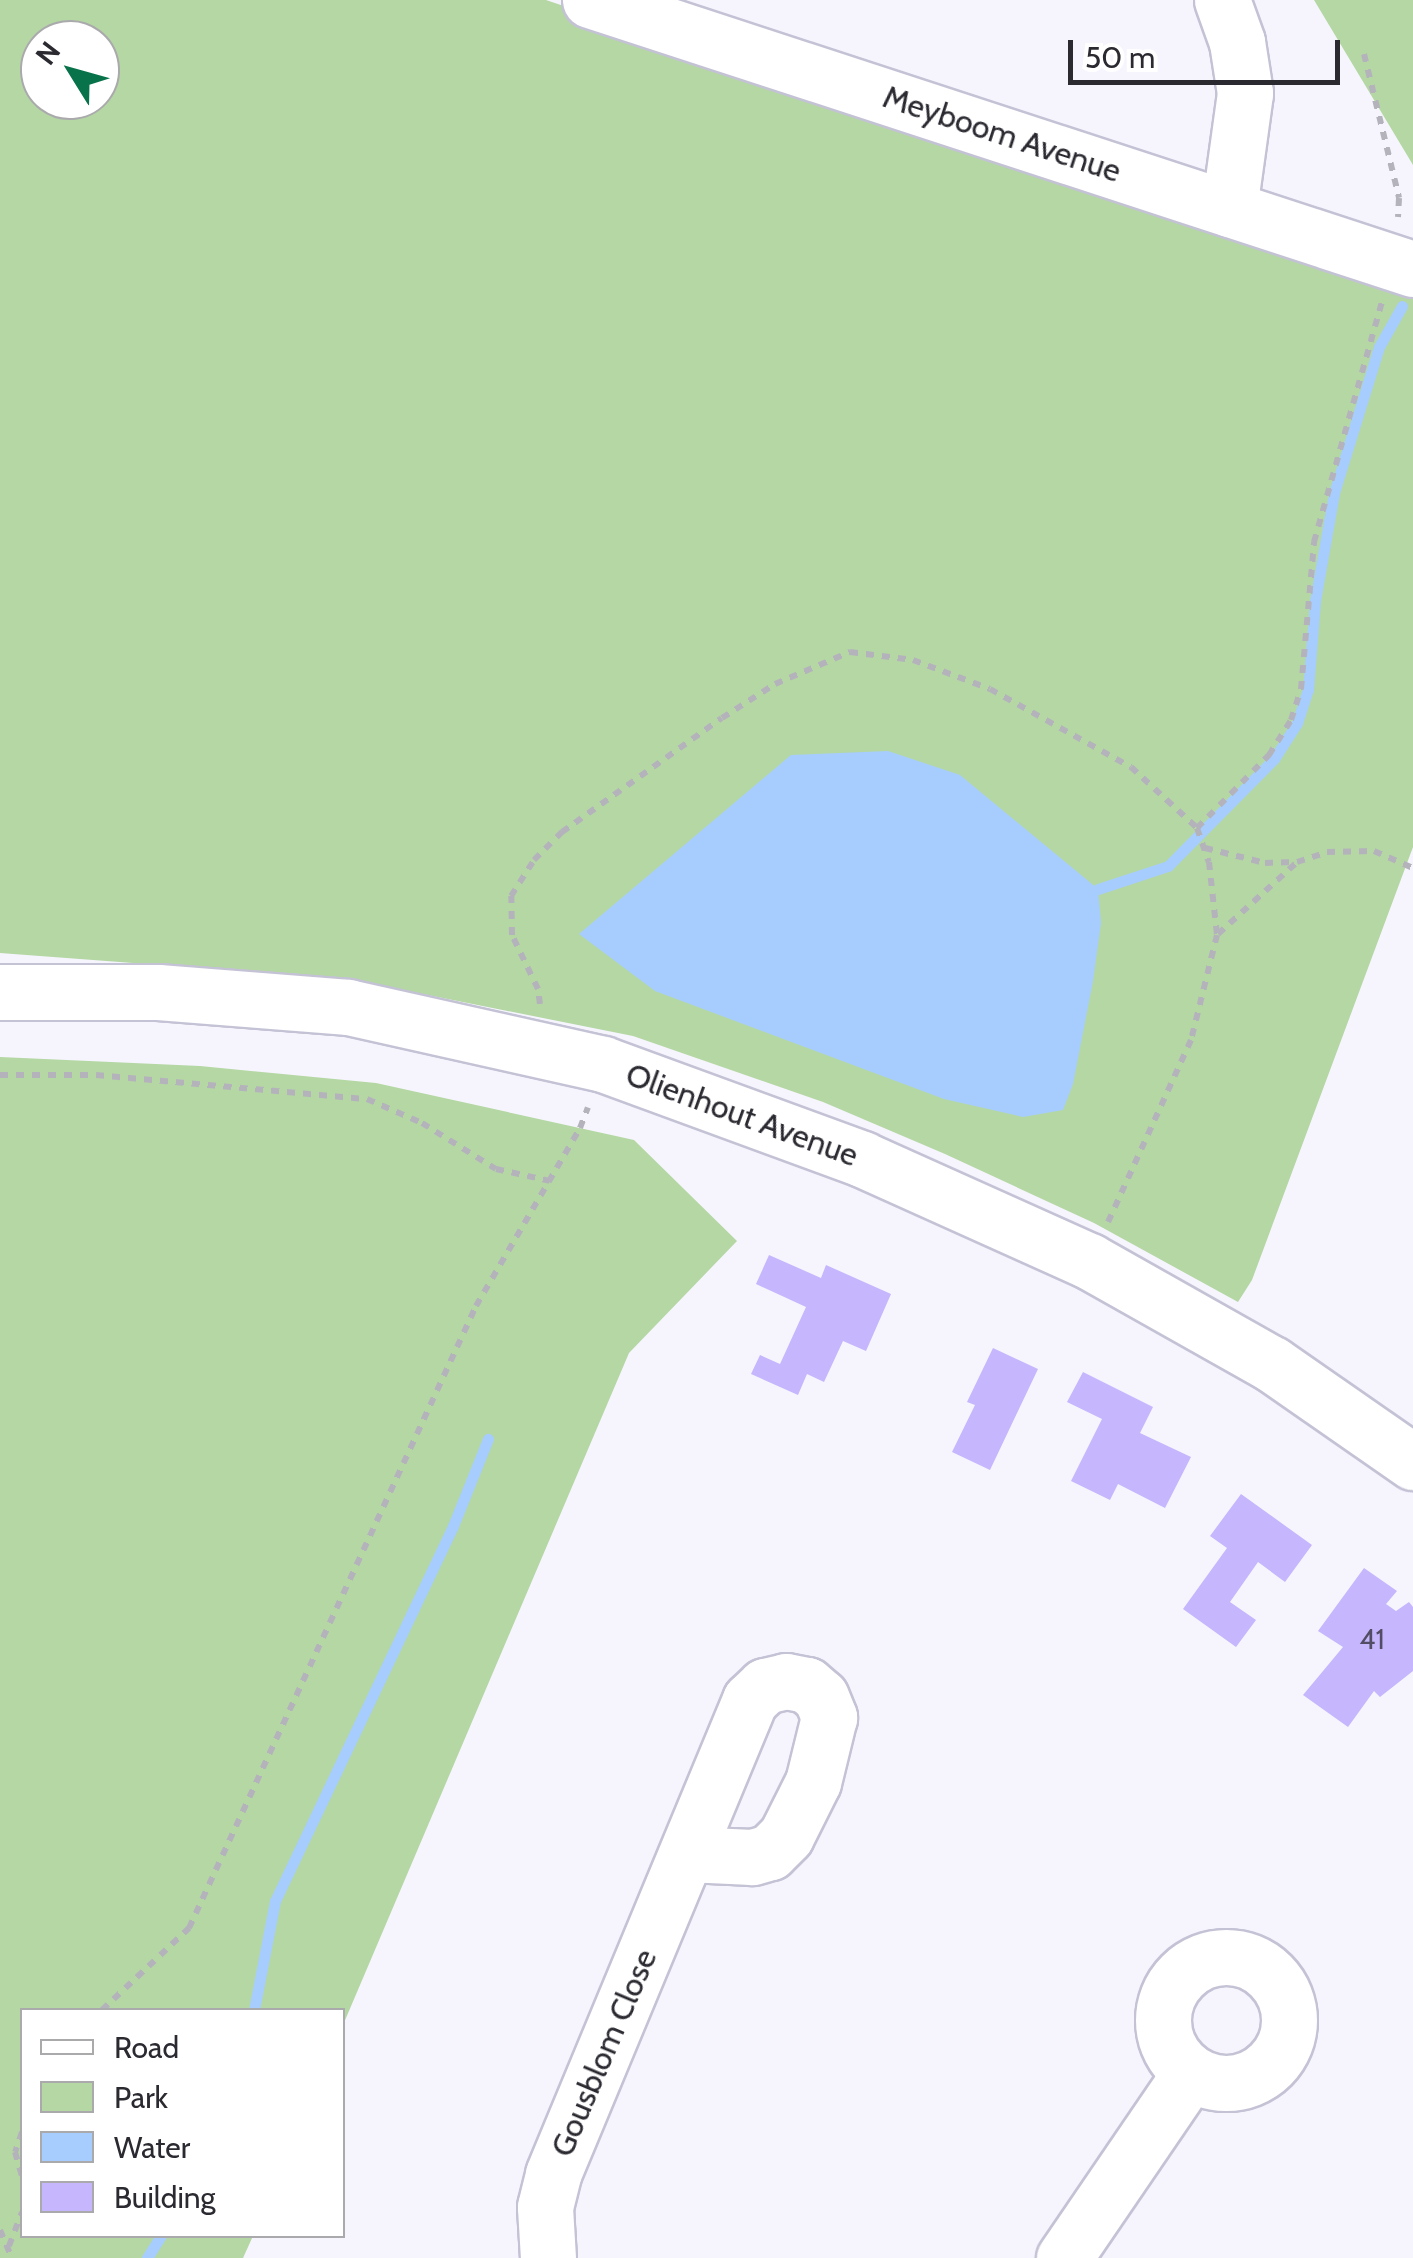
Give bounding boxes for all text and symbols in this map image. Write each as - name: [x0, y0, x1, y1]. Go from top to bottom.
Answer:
- north arrow: [20, 20, 120, 120]
- scale bar: [1073, 20, 1346, 82]
- text: N: [28, 35, 67, 71]
- text: 50 m: [1085, 39, 1155, 76]
- street label: Meyboom Avenue: [878, 77, 1126, 191]
- street label: Olienhout Avenue: [621, 1055, 863, 1175]
- house number: 41: [1359, 1622, 1385, 1656]
- street label: Gousblom Close: [543, 1944, 665, 2162]
- legend: [20, 2008, 345, 2238]
- text: Road: [114, 2029, 179, 2066]
- text: Park: [114, 2079, 168, 2116]
- text: Water: [114, 2129, 190, 2166]
- text: Building: [114, 2179, 216, 2216]

